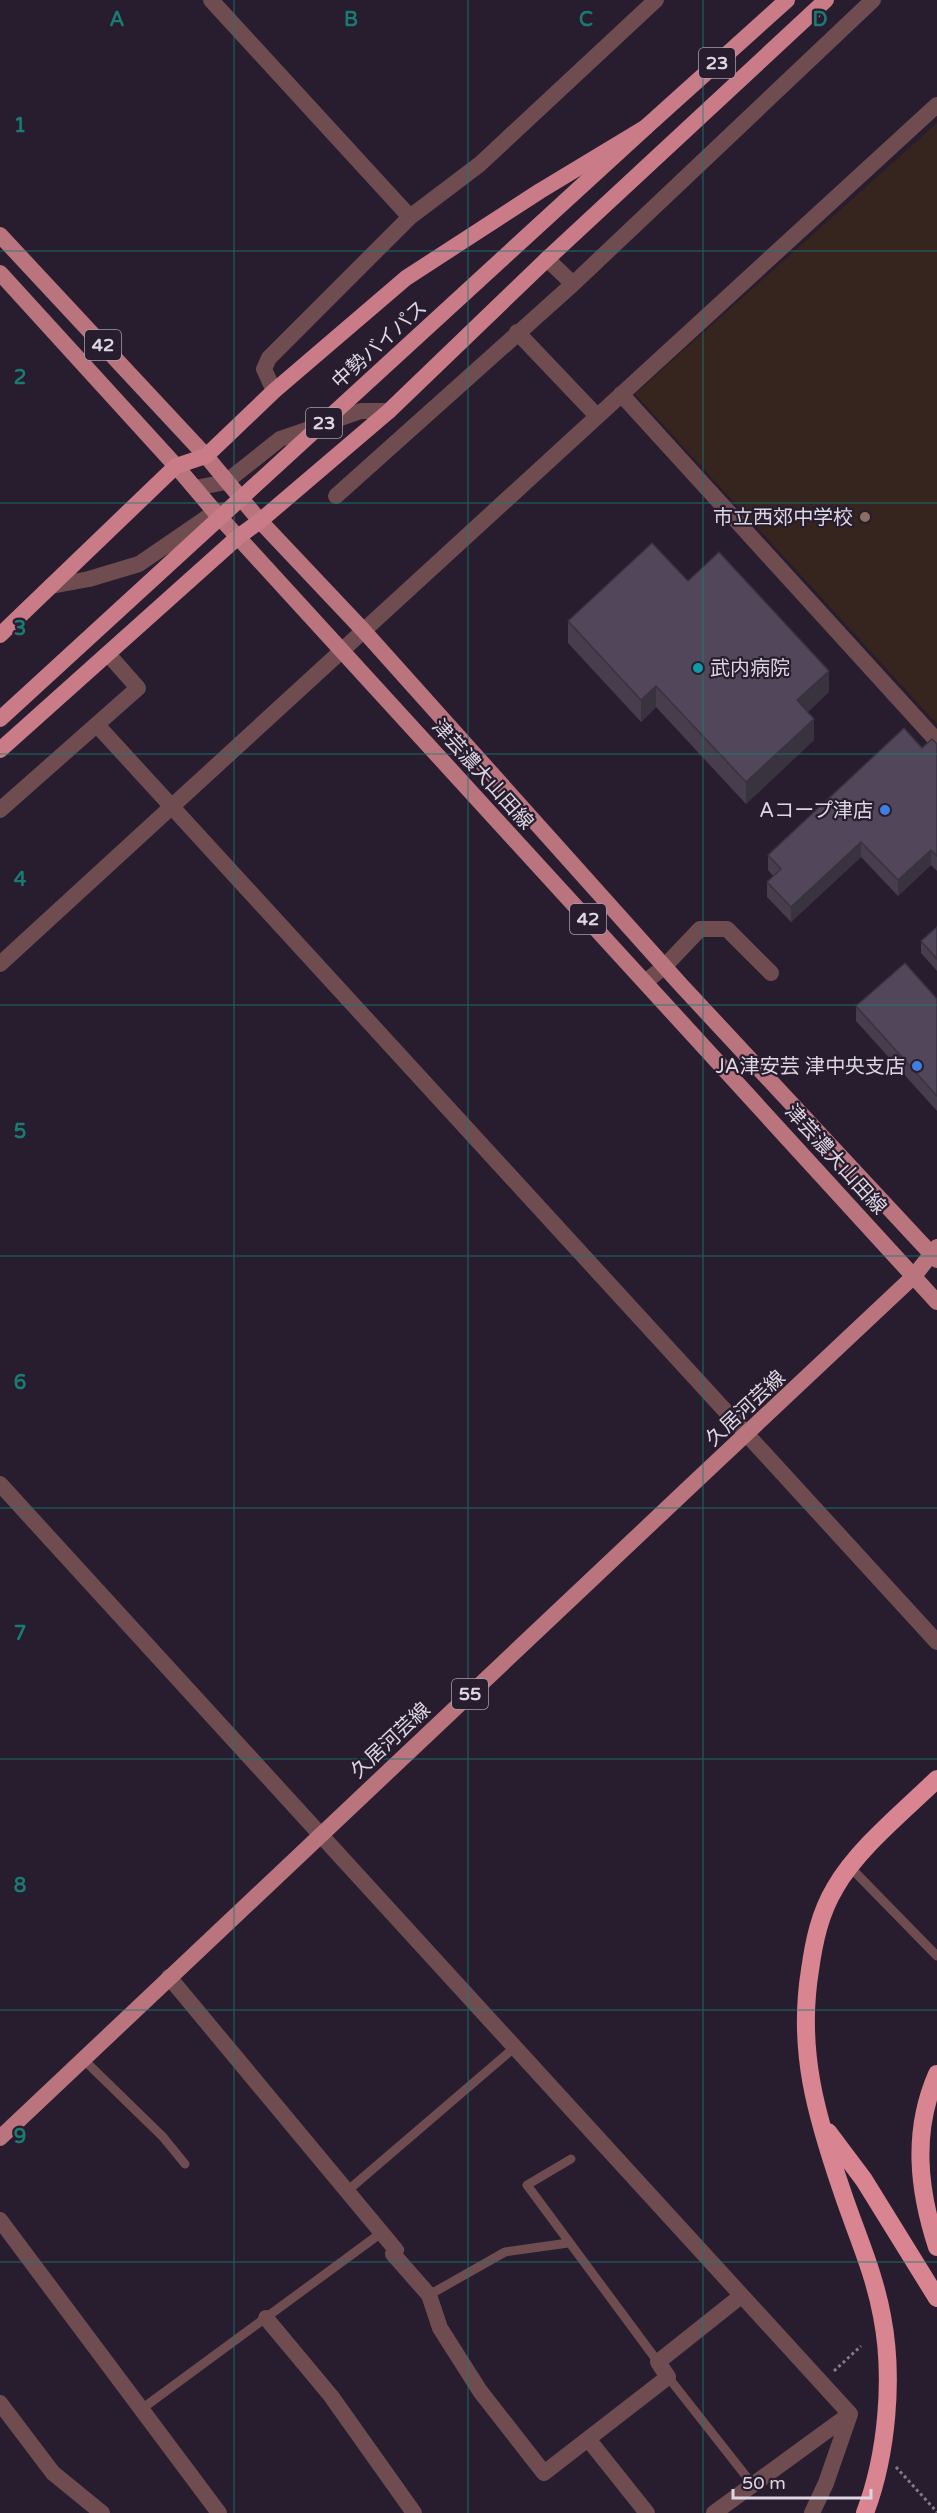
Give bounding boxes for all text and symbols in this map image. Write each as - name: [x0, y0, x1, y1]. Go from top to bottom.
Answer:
- text: A: [110, 8, 125, 32]
- text: B: [344, 8, 358, 32]
- text: C: [579, 8, 593, 32]
- text: D: [812, 8, 828, 32]
- road number: 23: [699, 48, 735, 78]
- text: 1: [14, 114, 26, 138]
- street label: 中勢バイパス: [327, 296, 432, 394]
- road number: 42: [85, 330, 121, 360]
- text: 2: [14, 366, 26, 390]
- road number: 23: [306, 408, 342, 438]
- place label: 市立西郊中学校: [713, 506, 853, 530]
- marker: 市立西郊中学校: [858, 510, 872, 524]
- text: 3: [14, 617, 26, 641]
- place label: 武内病院: [710, 657, 790, 681]
- marker: 武内病院: [691, 661, 705, 675]
- street label: 津芸濃大山田線: [426, 715, 538, 835]
- place label: Aコープ津店: [759, 799, 873, 823]
- marker: Aコープ津店: [878, 803, 892, 817]
- text: 4: [14, 868, 27, 892]
- road number: 42: [570, 904, 606, 934]
- place label: JA津安芸 津中央支店: [716, 1055, 905, 1079]
- marker: JA津安芸 津中央支店: [910, 1059, 924, 1073]
- street label: 津芸濃大山田線: [779, 1100, 891, 1220]
- text: 5: [14, 1120, 26, 1144]
- street label: 久居河芸線: [701, 1366, 790, 1452]
- text: 6: [14, 1371, 26, 1395]
- text: 7: [14, 1622, 26, 1646]
- road number: 55: [452, 1679, 488, 1709]
- street label: 久居河芸線: [346, 1698, 435, 1784]
- text: 8: [14, 1874, 26, 1898]
- text: 9: [14, 2125, 26, 2149]
- scale bar: [733, 2462, 871, 2500]
- text: 50 m: [742, 2472, 786, 2494]

